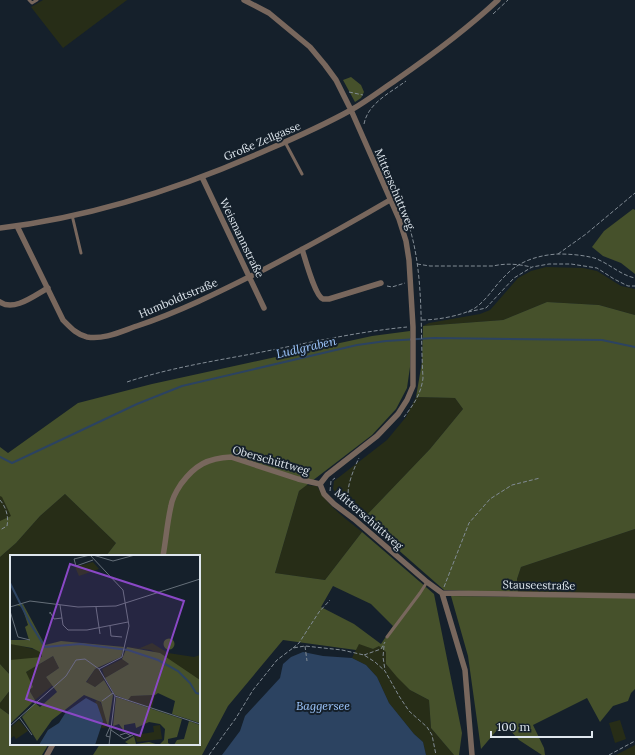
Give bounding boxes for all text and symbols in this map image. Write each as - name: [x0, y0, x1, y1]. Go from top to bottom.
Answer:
- street label: Große Zellgasse: [221, 118, 303, 164]
- street label: Mitterschüttweg: [372, 147, 419, 232]
- street label: Weismannstraße: [217, 196, 267, 280]
- street label: Humboldtstraße: [136, 275, 220, 321]
- water label: Ludlgraben: [274, 333, 338, 361]
- street label: Oberschüttweg: [231, 442, 312, 478]
- street label: Mitterschüttweg: [332, 485, 407, 553]
- inset map: [10, 555, 200, 745]
- street label: Stauseestraße: [503, 577, 576, 593]
- water label: Baggersee: [296, 698, 350, 713]
- scale bar: [491, 713, 592, 739]
- text: 100 m: [497, 719, 530, 734]

